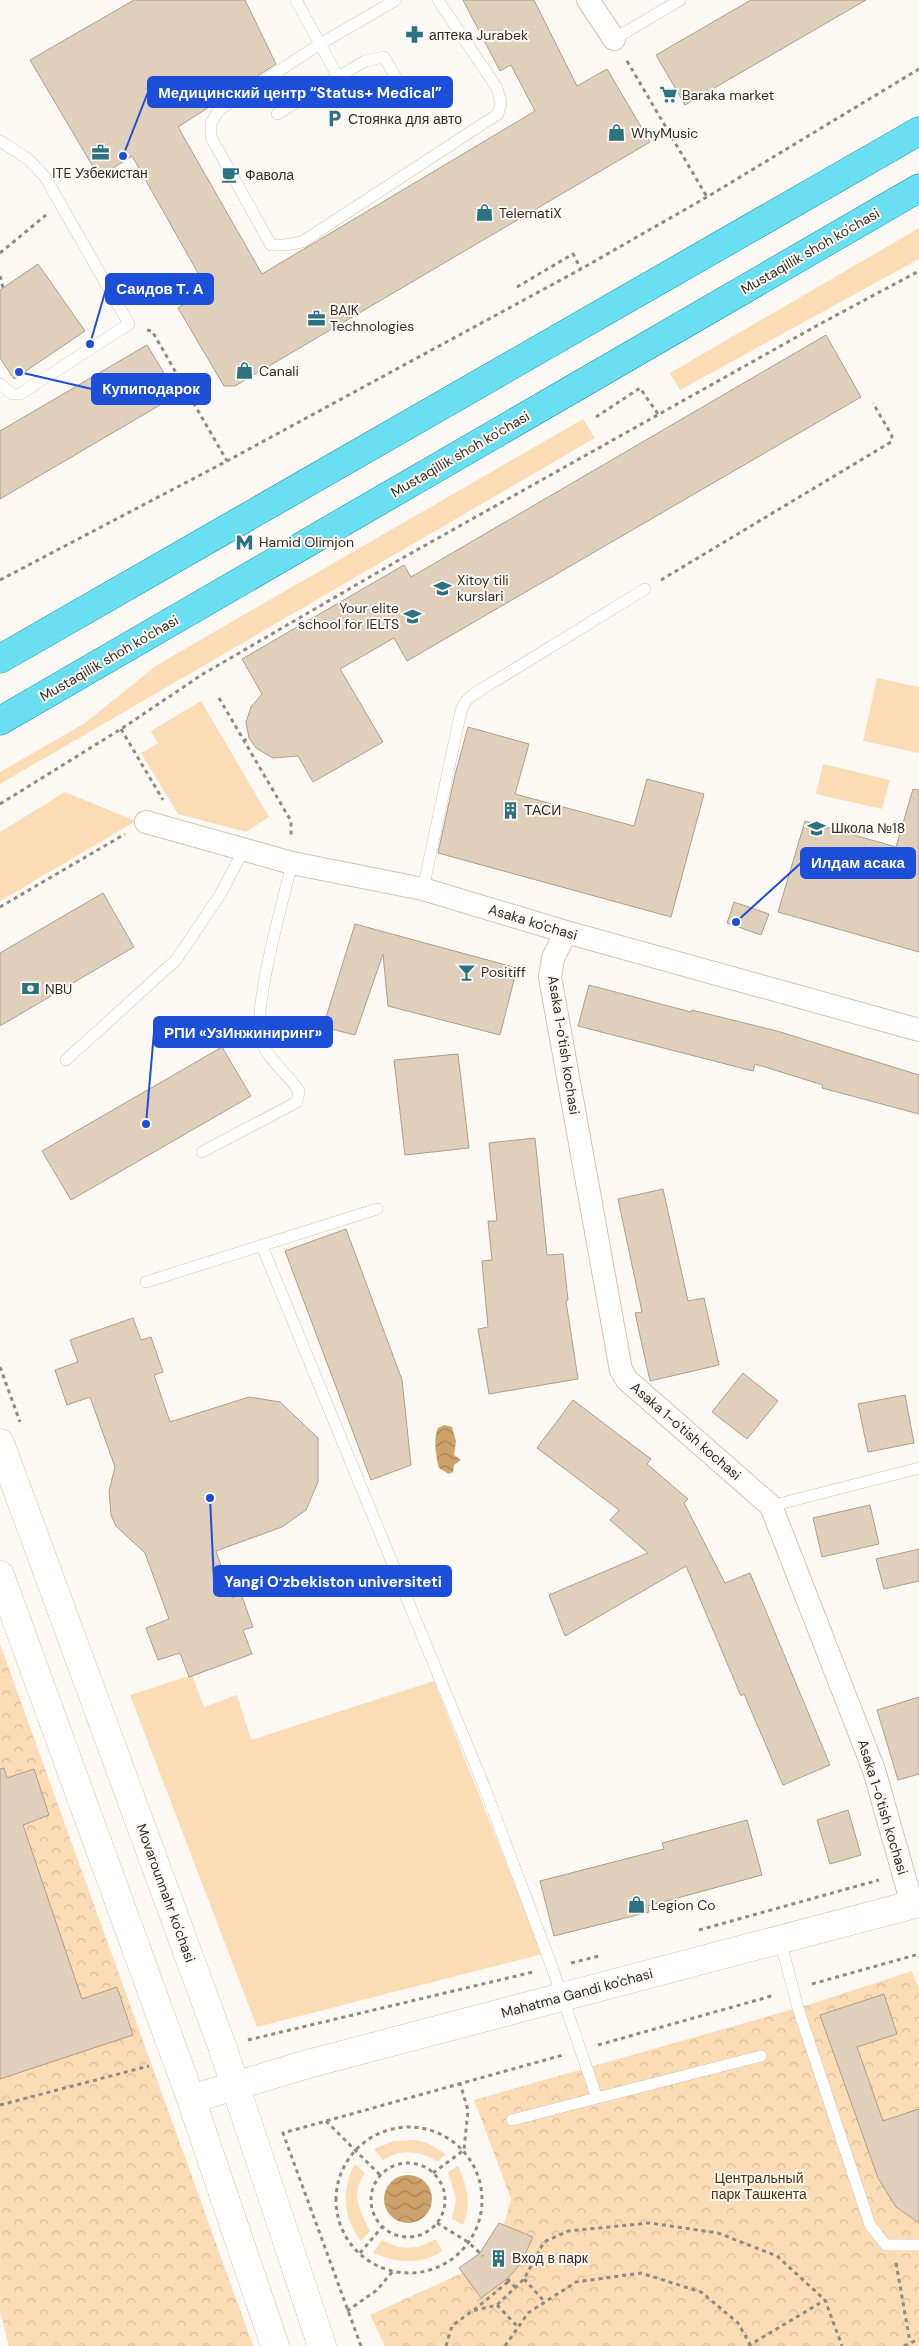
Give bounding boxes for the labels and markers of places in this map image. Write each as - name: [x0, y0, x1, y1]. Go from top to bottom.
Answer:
- pharmacy icon: аптека Jurabek: [405, 25, 425, 45]
- place label: аптека Jurabek: [429, 26, 528, 44]
- callout: Медицинский центр “Status+ Medical”: [148, 77, 452, 107]
- supermarket icon: Baraka market: [658, 85, 678, 105]
- place label: Baraka market: [682, 86, 774, 104]
- parking icon: Стоянка для авто: [324, 109, 344, 129]
- place label: Стоянка для авто: [348, 110, 462, 128]
- shop icon: WhyMusic: [607, 123, 627, 143]
- place label: WhyMusic: [631, 124, 698, 142]
- office icon: ITE Узбекистан: [90, 143, 110, 163]
- place label: ITE Узбекистан: [52, 164, 148, 182]
- cafe icon: Фавола: [221, 165, 241, 185]
- place label: Фавола: [245, 166, 294, 184]
- shop icon: TelematiX: [475, 203, 495, 223]
- place label: TelematiX: [499, 204, 562, 222]
- callout: Саидов Т. А: [106, 274, 213, 304]
- place label: BAIK Technologies: [330, 301, 414, 335]
- office icon: BAIK Technologies: [306, 308, 326, 328]
- shop icon: Canali: [235, 361, 255, 381]
- place label: Canali: [259, 362, 299, 380]
- callout: Купиподарок: [92, 374, 210, 404]
- metro station icon: Hamid Olimjon: [235, 532, 255, 552]
- place label: Hamid Olimjon: [259, 533, 354, 551]
- place label: Xitoy tili kurslari: [457, 571, 509, 605]
- school or university icon: Xitoy tili kurslari: [433, 578, 453, 598]
- place label: Your elite school for IELTS: [298, 599, 399, 633]
- school or university icon: Your elite school for IELTS: [403, 606, 423, 626]
- building icon: ТАСИ: [500, 800, 520, 820]
- place label: ТАСИ: [524, 801, 561, 819]
- school or university icon: Школа №18: [807, 818, 827, 838]
- place label: Школа №18: [831, 819, 905, 837]
- callout: Илдам асака: [801, 848, 915, 878]
- bar icon: Positiff: [457, 962, 477, 982]
- place label: Positiff: [481, 963, 526, 981]
- bank icon: NBU: [21, 979, 41, 999]
- place label: NBU: [45, 980, 72, 998]
- callout: РПИ «УзИнжиниринг»: [154, 1017, 332, 1047]
- callout: Yangi Oʻzbekiston universiteti: [214, 1566, 451, 1596]
- shop icon: Legion Co: [627, 1895, 647, 1915]
- place label: Legion Co: [651, 1896, 716, 1914]
- building icon: Вход в парк: [488, 2248, 508, 2268]
- place label: Вход в парк: [512, 2249, 589, 2267]

